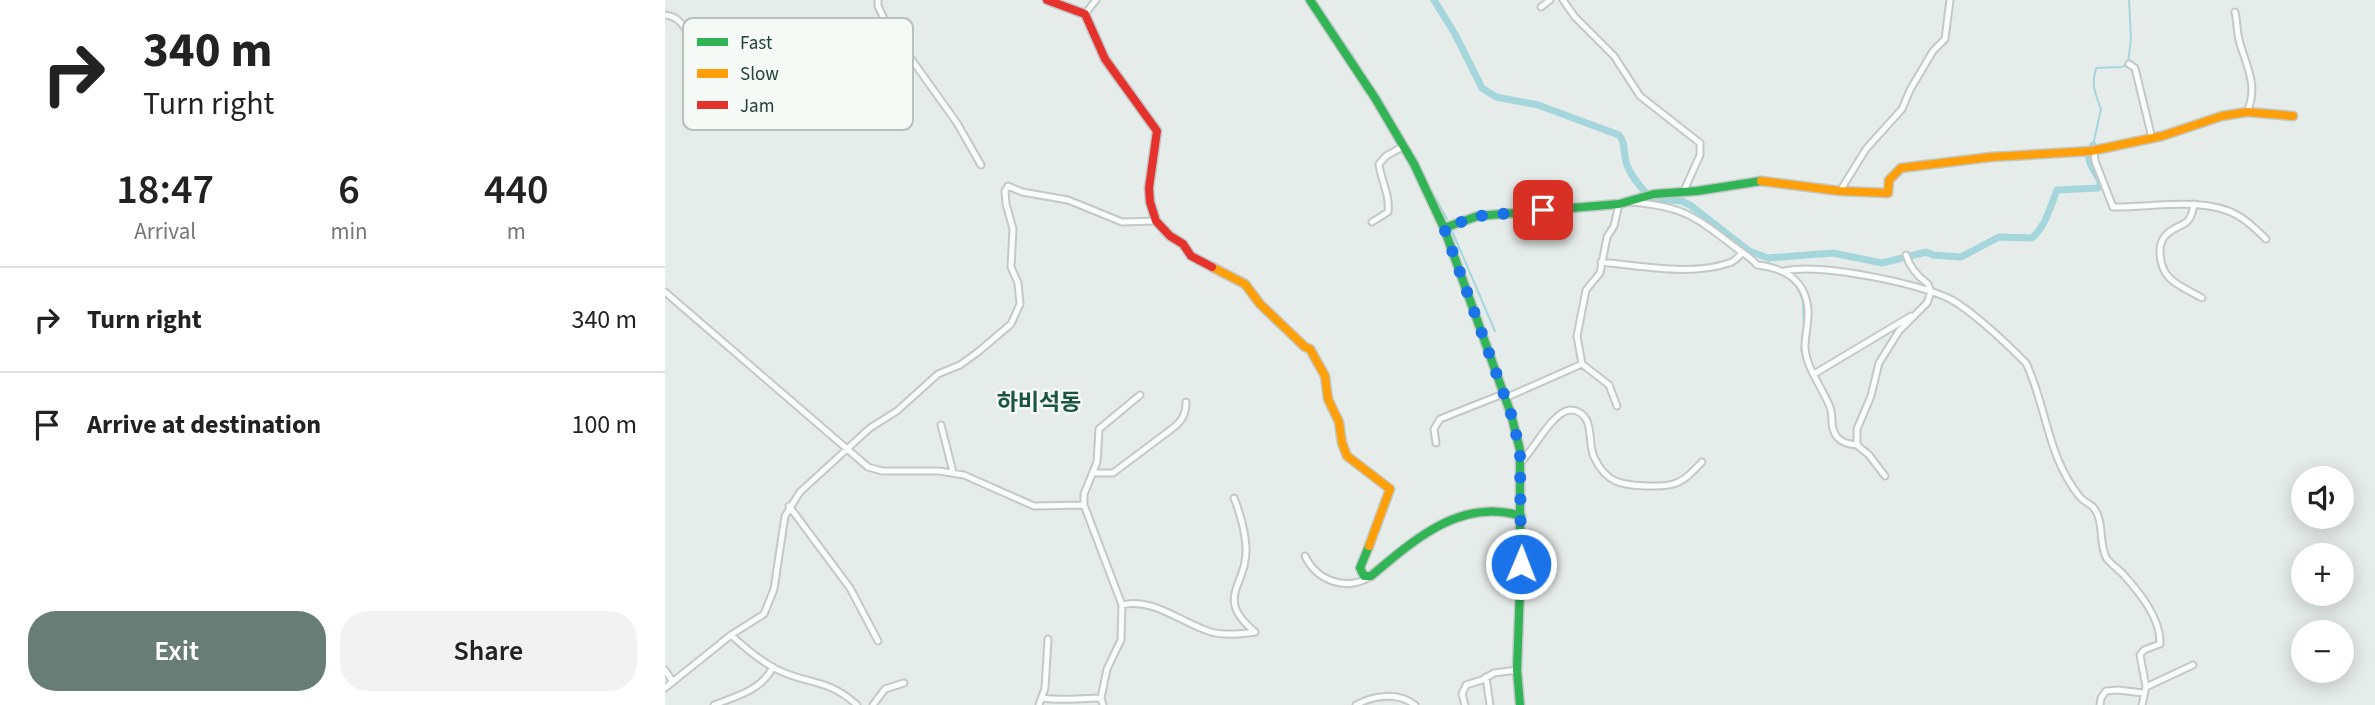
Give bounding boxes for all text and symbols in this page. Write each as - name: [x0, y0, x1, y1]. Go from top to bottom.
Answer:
- text: 340 m: [143, 16, 272, 86]
- legend: [683, 18, 913, 130]
- icon: right: [28, 28, 119, 119]
- text: Fast: [740, 30, 773, 57]
- text: Slow: [740, 61, 779, 88]
- text: Turn right: [143, 81, 274, 127]
- text: Jam: [740, 93, 774, 120]
- text: 18:47: [116, 160, 214, 220]
- text: 6: [338, 160, 360, 220]
- text: 440: [484, 160, 549, 220]
- pin: [1513, 180, 1573, 240]
- icon: arrive: [1524, 191, 1562, 229]
- text: Arrival: [134, 215, 196, 248]
- text: min: [330, 215, 368, 248]
- text: m: [507, 215, 526, 248]
- icon: right: [28, 301, 66, 339]
- text: Turn right: [87, 301, 202, 338]
- text: 340 m: [571, 301, 637, 338]
- district label: 하비석동: [997, 386, 1081, 419]
- icon: arrive: [28, 406, 66, 444]
- text: Arrive at destination: [87, 406, 321, 443]
- text: 100 m: [571, 406, 637, 443]
- map controls: [2291, 466, 2354, 683]
- button: sound: [2291, 466, 2354, 529]
- position arrow: [1484, 527, 1558, 601]
- button: +: [2291, 543, 2354, 606]
- button: Exit: [28, 611, 326, 691]
- button: Share: [340, 611, 637, 691]
- button: −: [2291, 620, 2354, 683]

